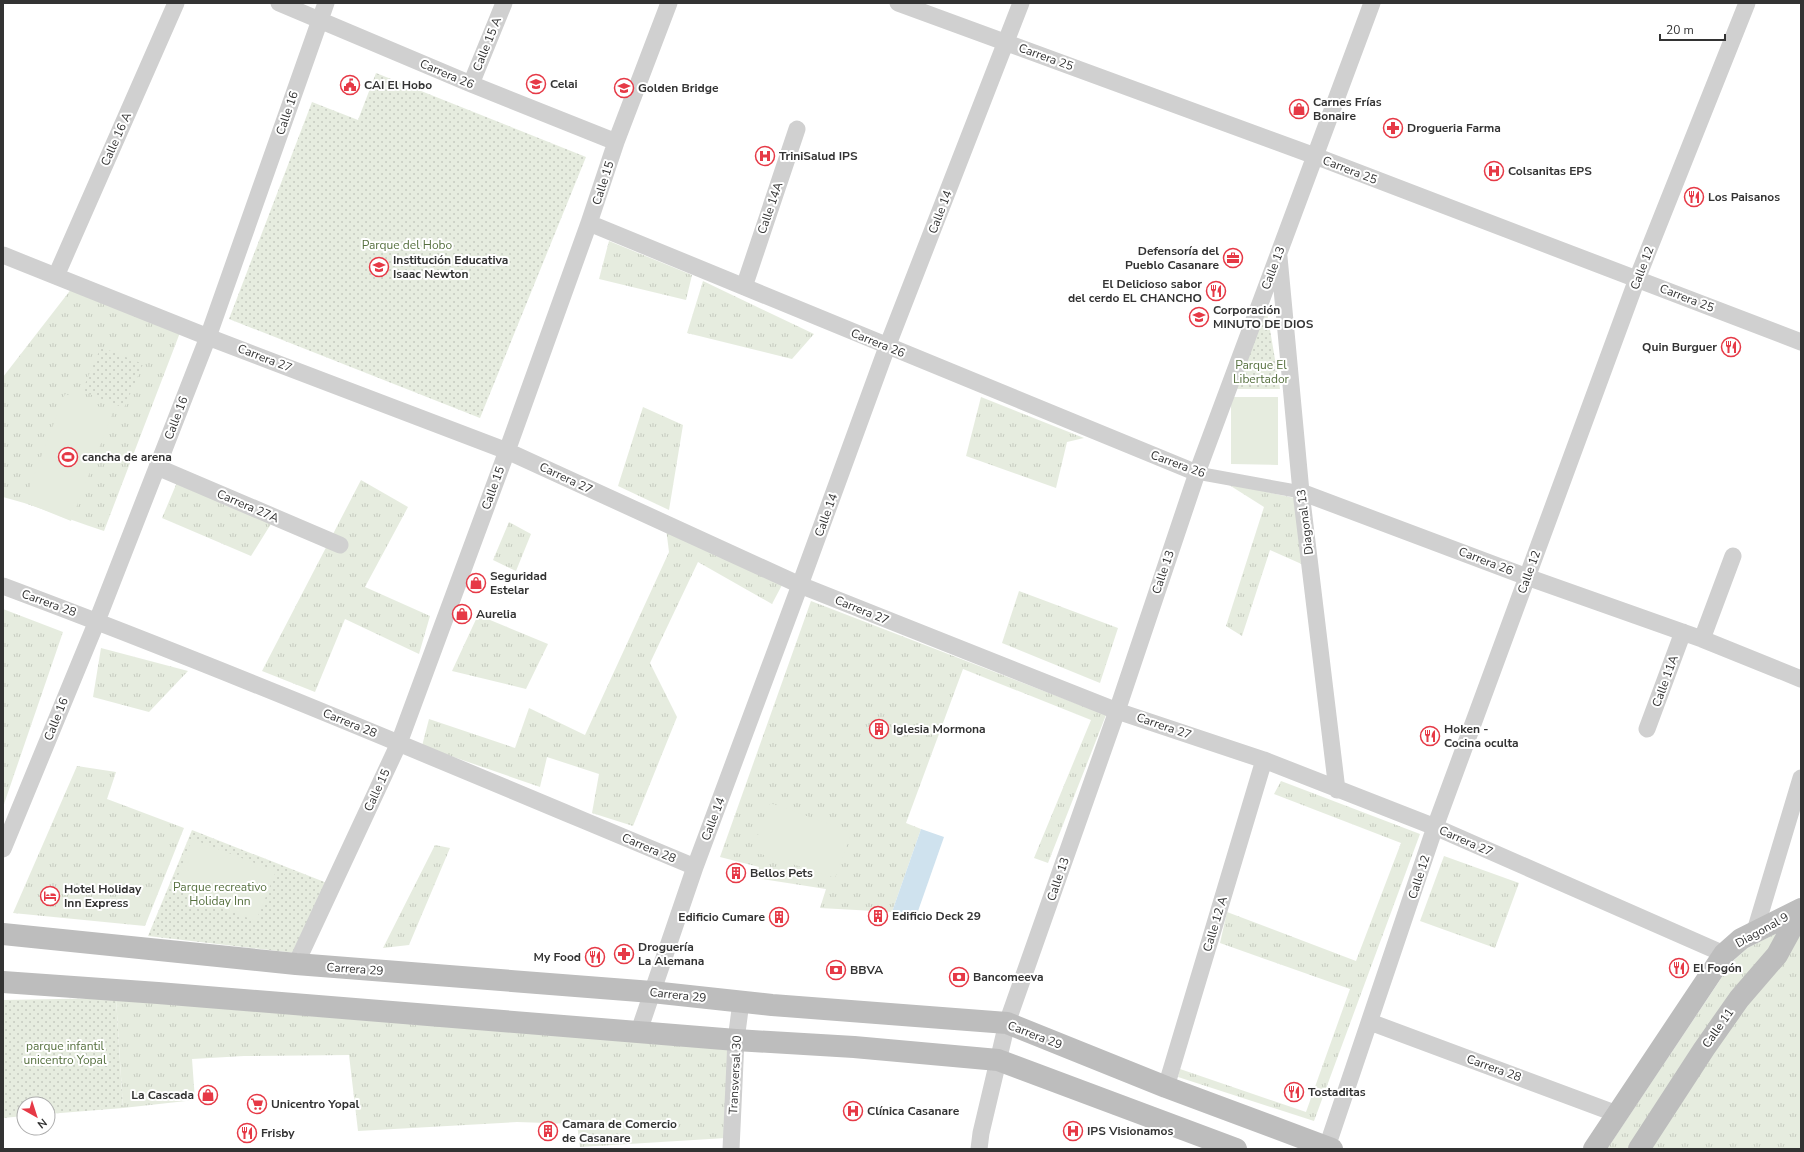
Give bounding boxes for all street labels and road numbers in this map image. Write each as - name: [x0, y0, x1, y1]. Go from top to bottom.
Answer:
- street label: Calle 15 A: [469, 14, 505, 73]
- street label: Carrera 25: [1016, 40, 1076, 74]
- street label: Carrera 26: [418, 55, 476, 93]
- street label: Calle 16: [272, 89, 302, 137]
- street label: Calle 16 A: [97, 109, 135, 168]
- street label: Carrera 25: [1320, 152, 1380, 188]
- street label: Calle 15: [588, 159, 618, 207]
- street label: Calle 14A: [754, 180, 786, 236]
- street label: Calle 14: [924, 188, 956, 236]
- street label: Calle 13: [1257, 244, 1289, 292]
- street label: Calle 12: [1626, 244, 1658, 292]
- street label: Carrera 25: [1657, 280, 1717, 316]
- street label: Carrera 26: [848, 325, 908, 361]
- street label: Carrera 27: [235, 340, 295, 376]
- street label: Calle 16: [160, 394, 192, 442]
- street label: Carrera 26: [1148, 447, 1208, 481]
- street label: Carrera 27: [537, 459, 595, 497]
- street label: Calle 15: [478, 464, 508, 512]
- street label: Carrera 27A: [215, 486, 282, 526]
- street label: Diagonal 13: [1293, 488, 1317, 556]
- street label: Calle 14: [811, 491, 841, 539]
- street label: Carrera 26: [1456, 543, 1516, 579]
- street label: Calle 13: [1148, 548, 1178, 596]
- street label: Calle 12: [1514, 548, 1544, 596]
- street label: Carrera 28: [19, 586, 79, 620]
- street label: Carrera 27: [832, 592, 892, 628]
- street label: Calle 11A: [1648, 653, 1682, 709]
- street label: Calle 16: [40, 695, 72, 743]
- street label: Carrera 28: [320, 705, 380, 741]
- street label: Carrera 27: [1134, 709, 1194, 743]
- street label: Calle 15: [360, 766, 394, 814]
- street label: Calle 14: [697, 795, 729, 843]
- street label: Carrera 27: [1437, 822, 1495, 860]
- street label: Carrera 28: [620, 829, 678, 867]
- street label: Calle 12: [1404, 853, 1434, 901]
- street label: Calle 13: [1043, 855, 1073, 903]
- street label: Calle 12 A: [1199, 894, 1231, 954]
- street label: Diagonal 9: [1732, 909, 1792, 951]
- street label: Carrera 29: [326, 959, 384, 979]
- street label: Carrera 29: [649, 984, 707, 1006]
- street label: Calle 11: [1698, 1005, 1738, 1051]
- street label: Carrera 29: [1005, 1017, 1065, 1053]
- street label: Transversal 30: [725, 1035, 745, 1115]
- street label: Carrera 28: [1464, 1051, 1524, 1085]

